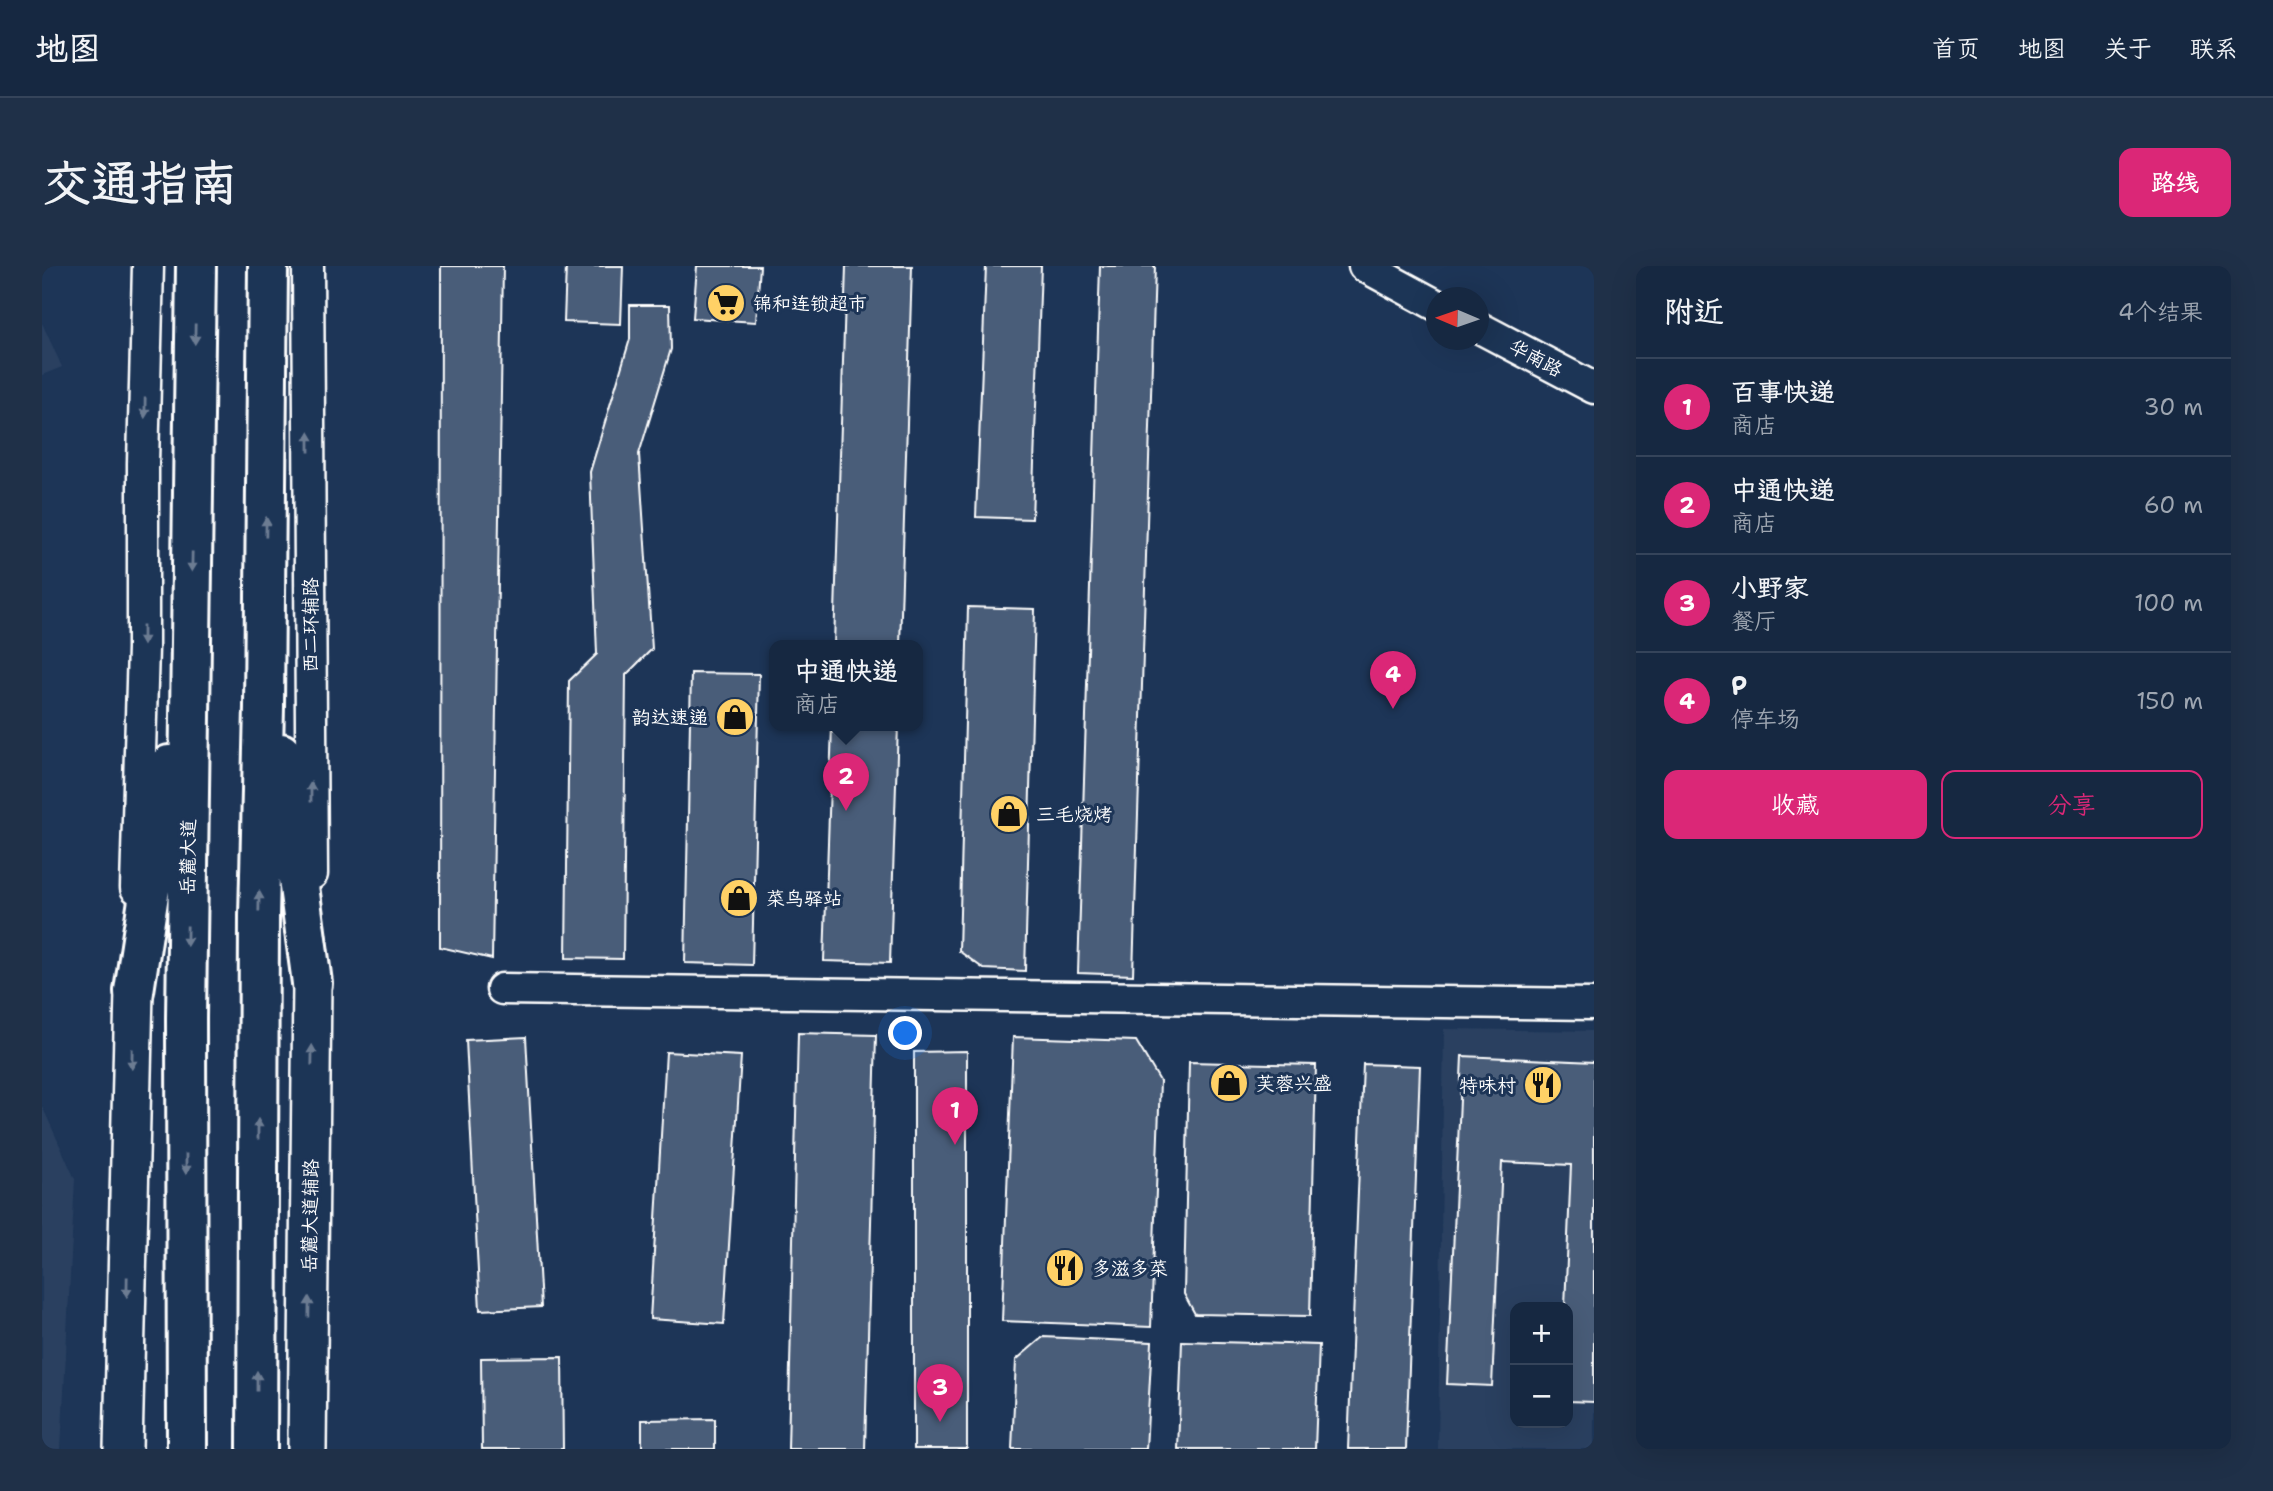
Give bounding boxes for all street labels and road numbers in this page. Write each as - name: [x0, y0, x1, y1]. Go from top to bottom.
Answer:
- street label: 华南路: [1505, 334, 1567, 382]
- street label: 西二环辅路: [298, 577, 323, 673]
- street label: 岳麓大道: [175, 819, 201, 895]
- street label: 岳麓大道辅路: [297, 1159, 323, 1273]

